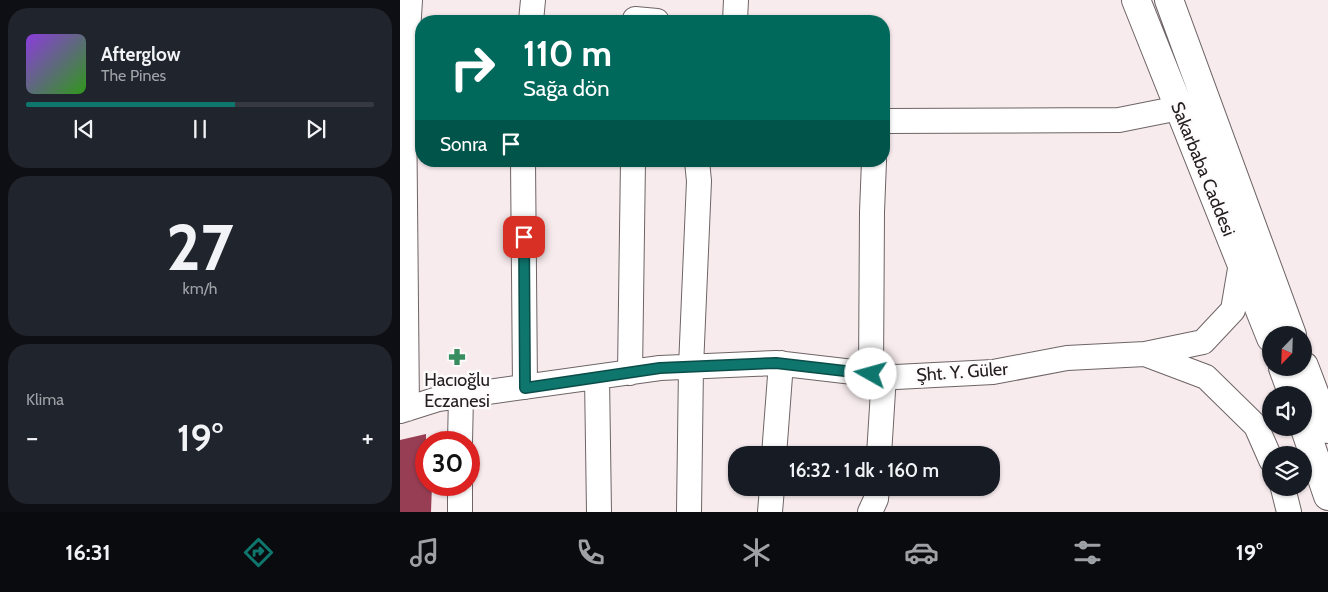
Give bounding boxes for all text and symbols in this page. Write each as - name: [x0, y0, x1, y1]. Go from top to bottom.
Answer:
- text: 110 m: [523, 32, 612, 75]
- icon: right: [440, 35, 505, 100]
- text: Afterglow: [101, 43, 181, 66]
- text: The Pines: [101, 66, 166, 85]
- text: Sağa dön: [523, 75, 609, 102]
- street label: Sakarbaba Caddesi: [1166, 99, 1240, 239]
- icon: previous: [70, 115, 98, 143]
- icon: pause: [186, 115, 214, 143]
- icon: next: [302, 115, 330, 143]
- icon: arrive: [497, 130, 525, 158]
- text: Sonra: [440, 133, 487, 156]
- text: 27: [166, 207, 234, 286]
- pin: [503, 216, 545, 258]
- icon: arrive: [510, 223, 538, 251]
- text: km/h: [182, 279, 218, 298]
- north arrow: [1262, 326, 1312, 376]
- map controls: [1262, 326, 1312, 496]
- pharmacy icon: Hacıoğlu Eczanesi: [447, 347, 467, 367]
- position arrow: [844, 347, 896, 399]
- street label: Şht. Y. Güler: [915, 358, 1009, 386]
- place label: Hacıoğlu Eczanesi: [424, 369, 490, 412]
- button: sound: [1262, 386, 1312, 436]
- text: Klima: [26, 390, 64, 409]
- text: 19°: [177, 414, 223, 461]
- text: −: [26, 420, 38, 454]
- text: +: [362, 420, 374, 454]
- speed limit sign: 30: [415, 431, 480, 496]
- button: layers: [1262, 446, 1312, 496]
- text: 16:32 · 1 dk · 160 m: [789, 459, 939, 482]
- icon: directions: [241, 535, 276, 570]
- icon: music: [407, 535, 442, 570]
- icon: phone: [573, 535, 608, 570]
- icon: climate: [739, 535, 774, 570]
- icon: car: [904, 535, 939, 570]
- icon: filters: [1070, 535, 1105, 570]
- text: 16:31: [65, 539, 111, 566]
- text: 19°: [1236, 539, 1263, 566]

